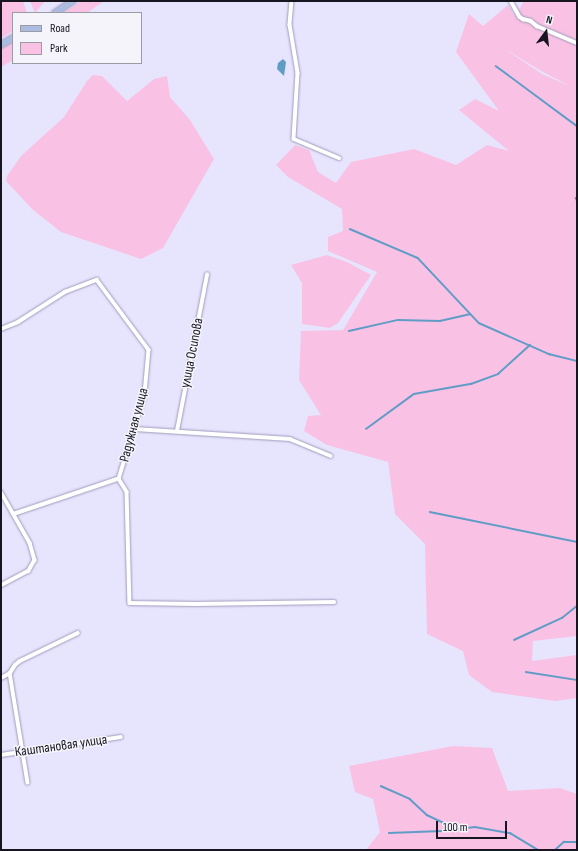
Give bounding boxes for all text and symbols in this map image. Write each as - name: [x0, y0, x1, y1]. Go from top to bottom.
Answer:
- legend: [12, 12, 142, 64]
- north arrow: [526, 12, 566, 52]
- text: N: [545, 13, 554, 27]
- text: Road: [50, 21, 70, 36]
- text: Park: [50, 41, 68, 56]
- street label: улица Осипова: [177, 317, 207, 389]
- street label: Радужная улица: [116, 386, 152, 464]
- street label: Каштановая улица: [14, 731, 108, 761]
- scale bar: [438, 813, 509, 839]
- text: 100 m: [443, 820, 468, 835]

